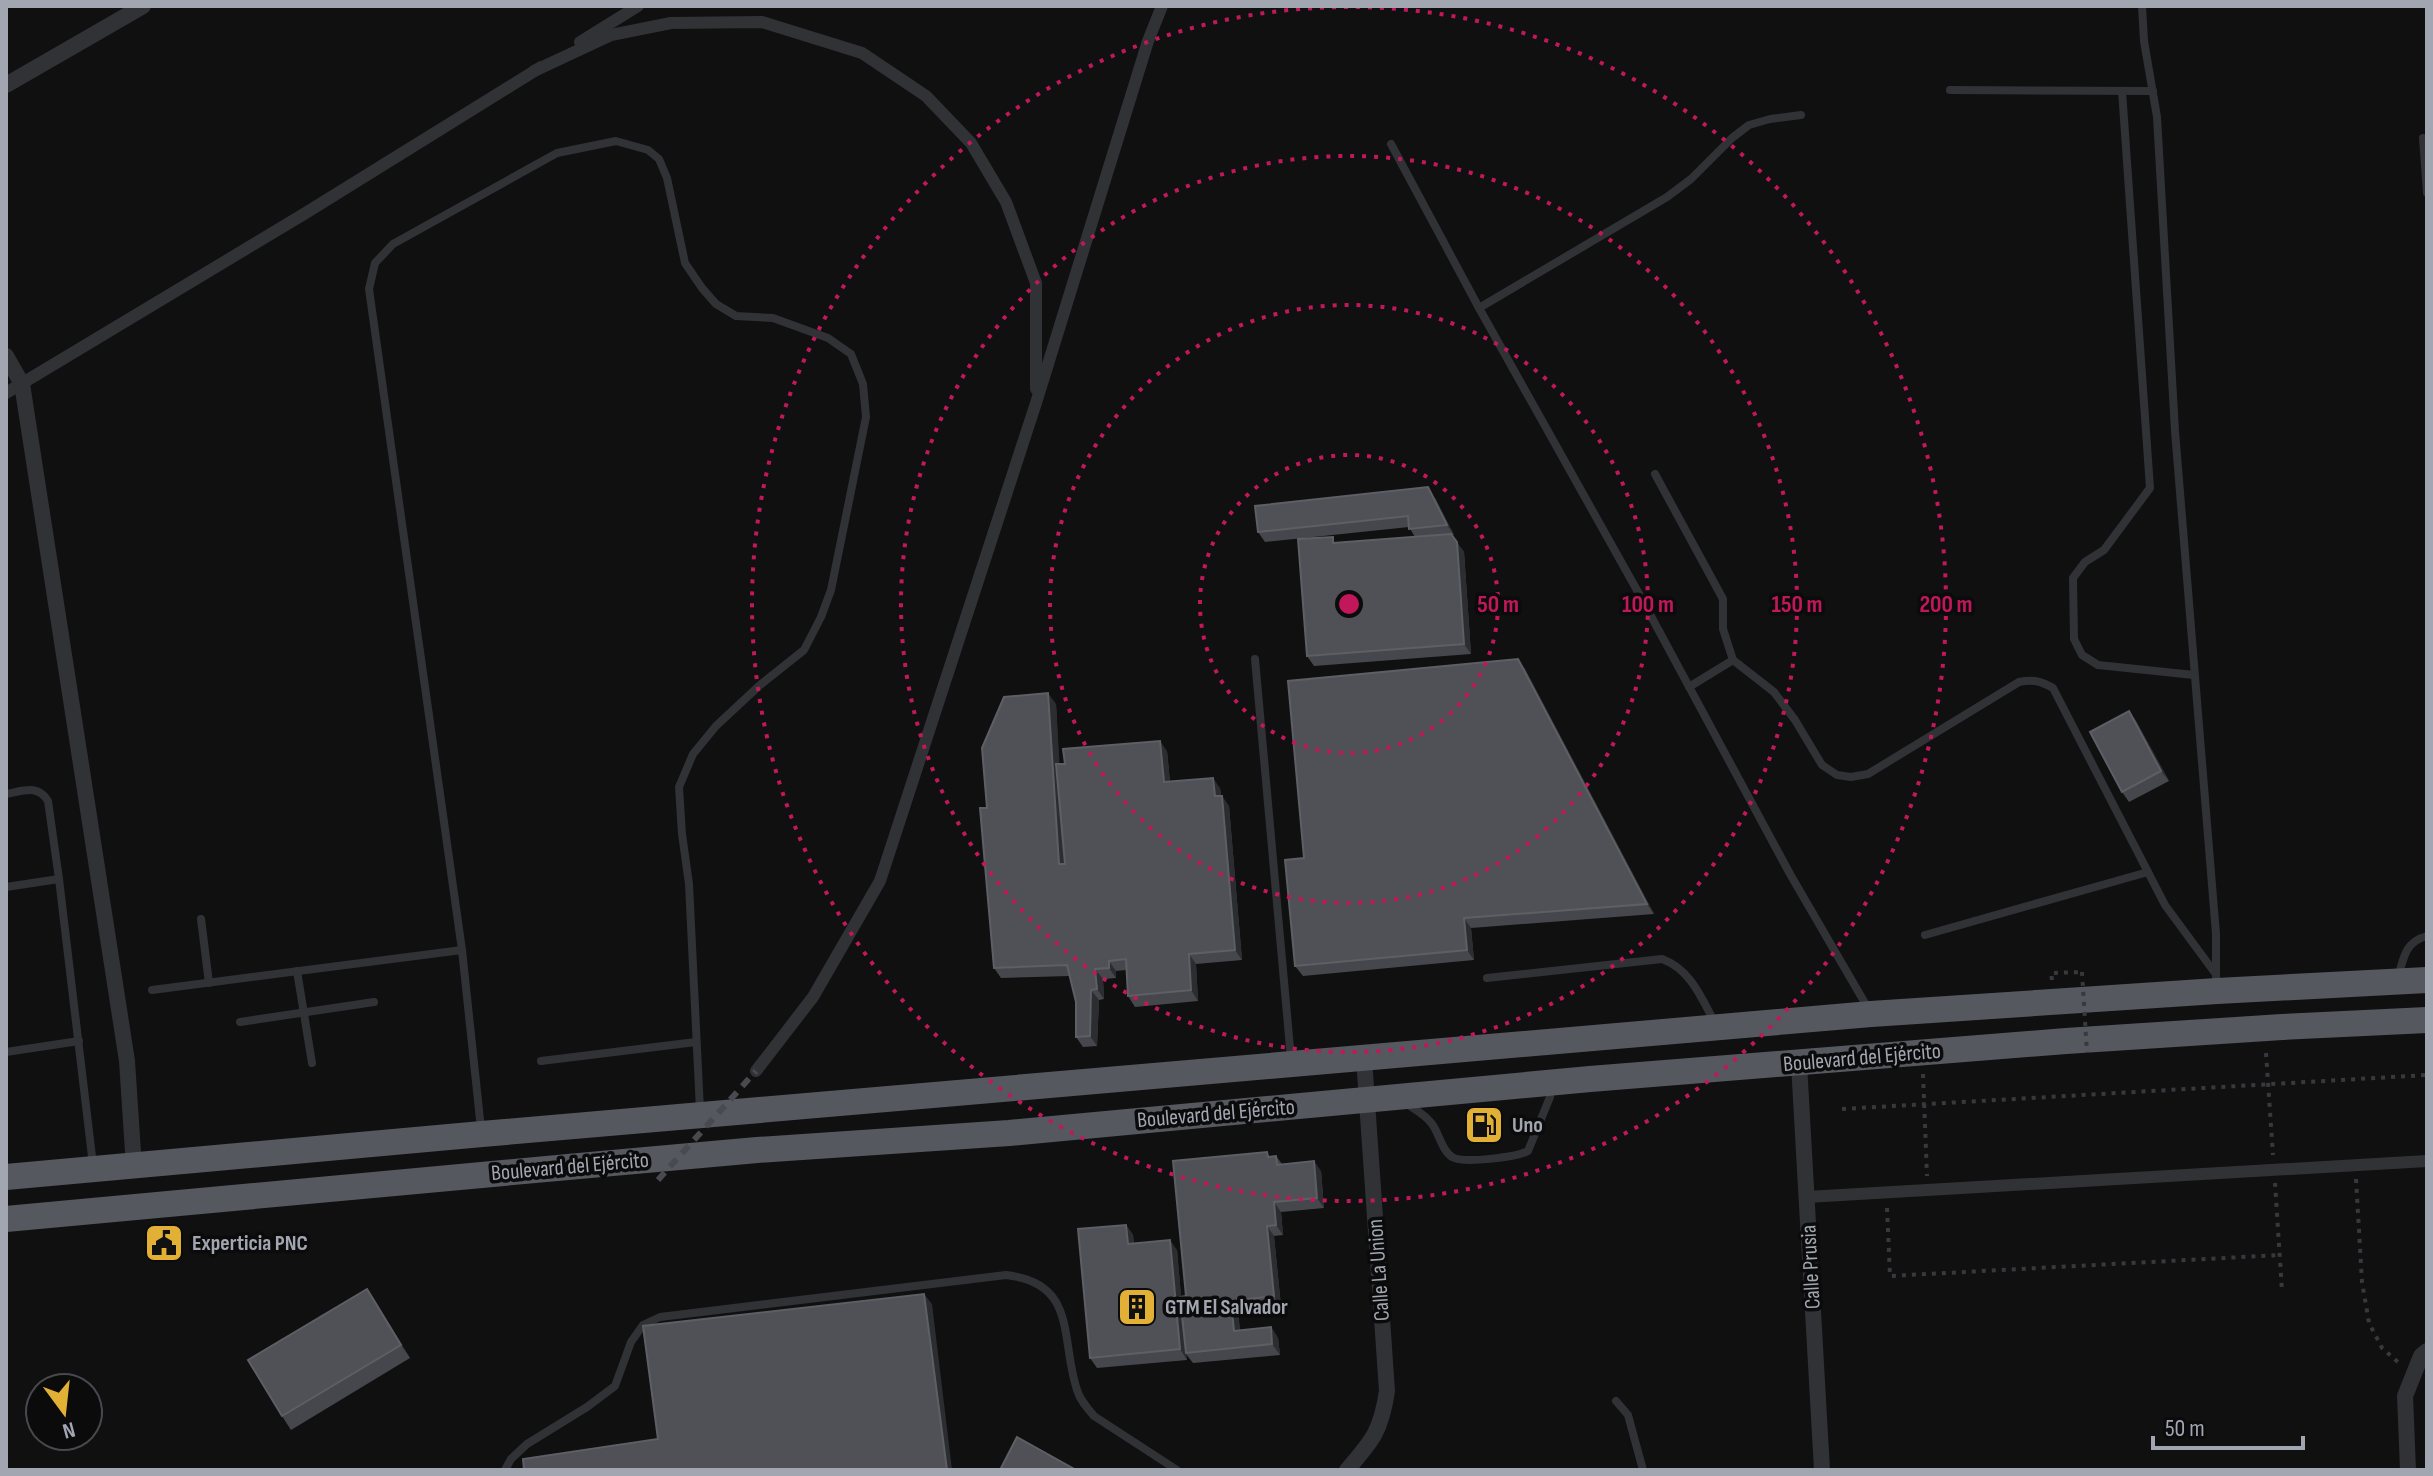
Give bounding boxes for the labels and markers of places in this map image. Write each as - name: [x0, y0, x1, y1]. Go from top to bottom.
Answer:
- centre of rings: [1335, 590, 1363, 618]
- fuel station icon: Uno: [1463, 1104, 1505, 1146]
- place label: Uno: [1512, 1112, 1543, 1139]
- public building icon: Experticia PNC: [143, 1222, 185, 1264]
- place label: Experticia PNC: [192, 1230, 308, 1257]
- building icon: GTM El Salvador: [1116, 1286, 1158, 1328]
- place label: GTM El Salvador: [1165, 1294, 1288, 1321]

